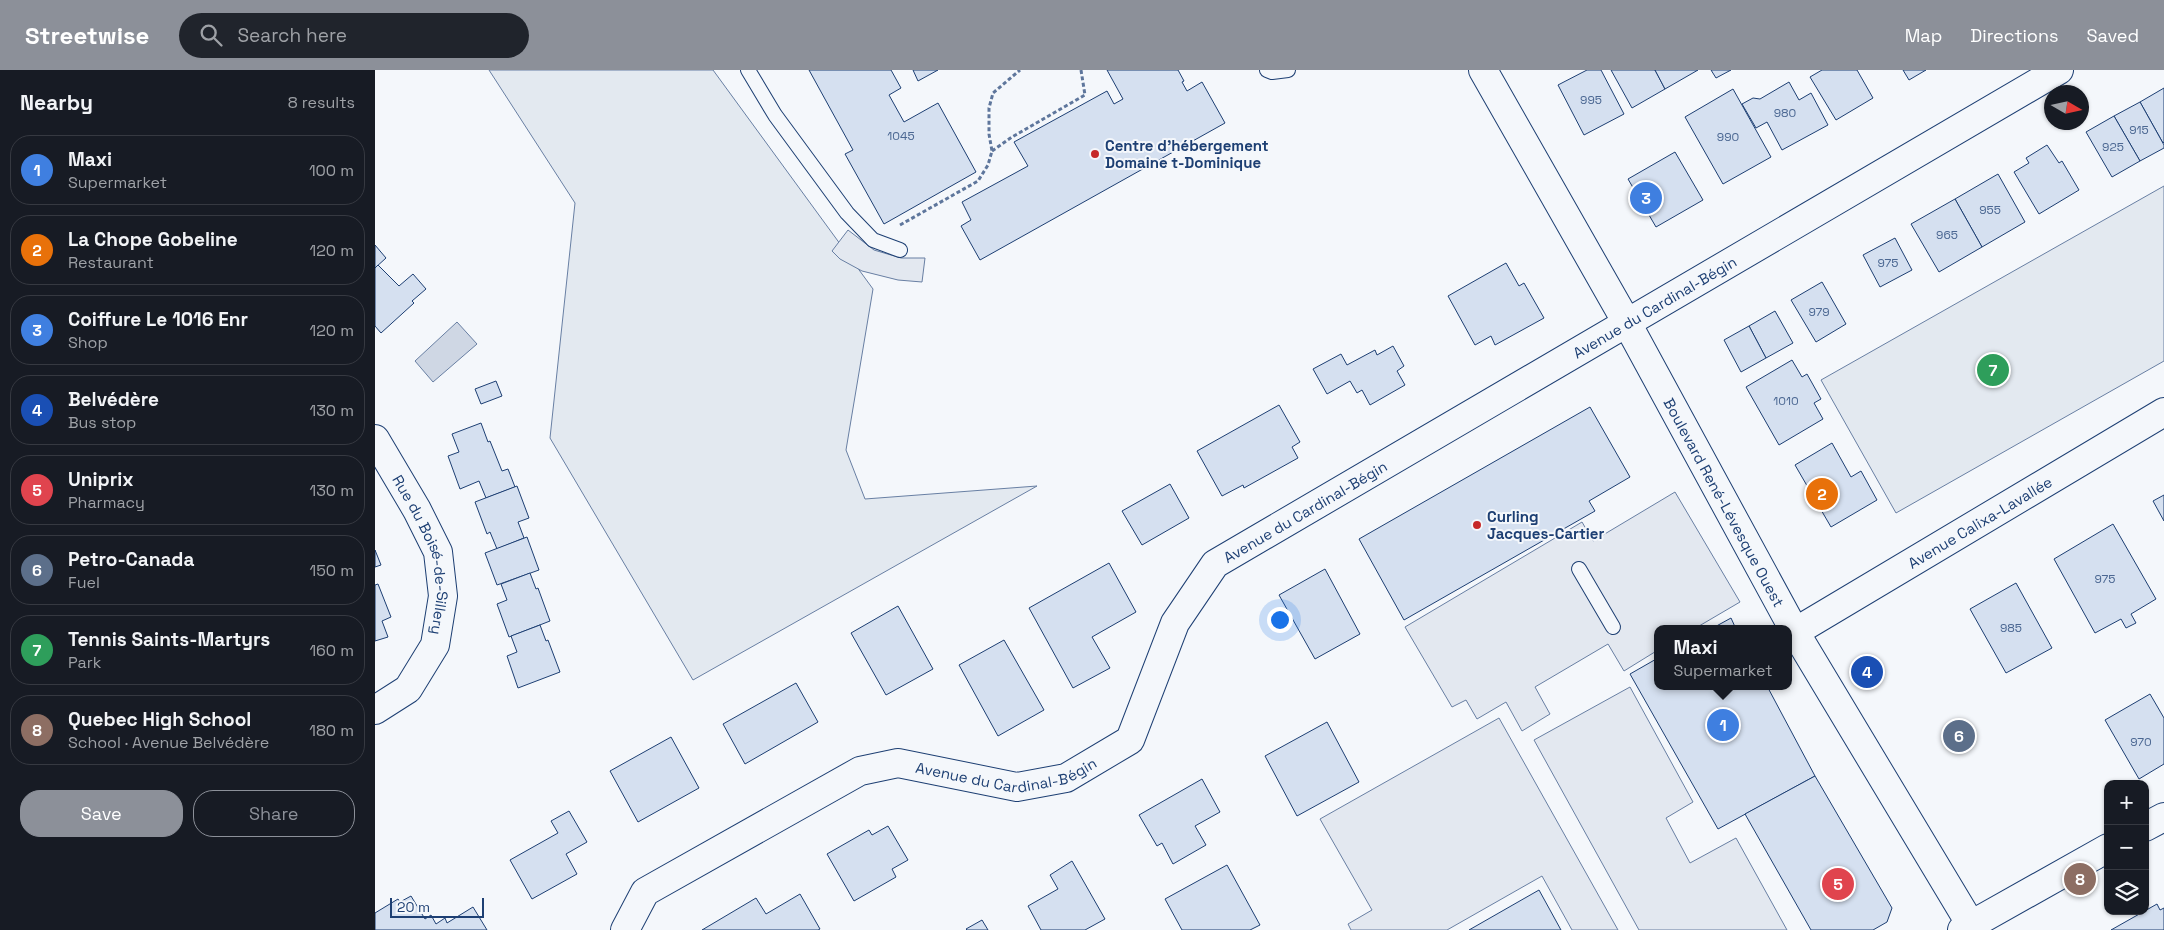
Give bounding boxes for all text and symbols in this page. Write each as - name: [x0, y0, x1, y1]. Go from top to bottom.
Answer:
- search box: [179, 13, 529, 58]
- text: Streetwise: [25, 20, 149, 51]
- icon: search: [197, 21, 225, 49]
- text: Search here: [237, 23, 347, 48]
- text: Map: [1905, 24, 1942, 47]
- text: Directions: [1970, 24, 2059, 47]
- text: Saved: [2087, 24, 2139, 47]
- north arrow: [2044, 85, 2089, 130]
- text: Nearby: [20, 89, 93, 116]
- text: 8 results: [288, 92, 355, 113]
- house number: 995: [1580, 92, 1602, 108]
- house number: 980: [1774, 105, 1796, 121]
- house number: 915: [2129, 122, 2149, 138]
- house number: 1045: [887, 128, 915, 144]
- house number: 990: [1717, 129, 1739, 145]
- place label: Centre d'hébergement Domaine t-Dominique: [1105, 136, 1269, 172]
- house number: 925: [2102, 139, 2124, 155]
- text: Maxi: [68, 147, 112, 172]
- marker: Centre d'hébergement Domaine t-Dominique: [1089, 148, 1101, 160]
- text: 1: [33, 160, 41, 181]
- text: 100 m: [309, 160, 354, 181]
- text: Supermarket: [68, 172, 167, 193]
- pin: 3: [1630, 179, 1662, 217]
- house number: 955: [1979, 202, 2001, 218]
- text: La Chope Gobeline: [68, 227, 238, 252]
- house number: 965: [1936, 227, 1958, 243]
- text: 2: [32, 240, 42, 261]
- text: 120 m: [310, 240, 354, 261]
- text: Restaurant: [68, 252, 154, 273]
- street label: Avenue du Cardinal-Bégin: [1569, 252, 1740, 362]
- house number: 975: [1877, 255, 1899, 271]
- house number: 979: [1808, 304, 1830, 320]
- text: Coiffure Le 1016 Enr: [68, 307, 248, 332]
- text: 3: [32, 320, 42, 341]
- text: 120 m: [310, 320, 354, 341]
- text: Shop: [68, 332, 108, 353]
- pin: 7: [1977, 351, 2009, 389]
- text: Belvédère: [68, 387, 159, 412]
- house number: 1010: [1773, 393, 1799, 409]
- street label: Boulevard René-Lévesque Ouest: [1660, 394, 1789, 610]
- text: 4: [32, 400, 42, 421]
- text: 130 m: [310, 400, 354, 421]
- text: Bus stop: [68, 412, 136, 433]
- street label: Avenue du Cardinal-Bégin: [1220, 456, 1390, 567]
- text: Uniprix: [68, 467, 133, 492]
- street label: Rue du Boisé-de-Sillery: [389, 471, 453, 636]
- street label: Avenue Calixa-Lavallée: [1904, 472, 2055, 572]
- pin: 2: [1806, 475, 1838, 513]
- text: 5: [32, 480, 42, 501]
- text: 130 m: [310, 480, 354, 501]
- text: Pharmacy: [68, 492, 145, 513]
- place label: Curling Jacques-Cartier: [1487, 507, 1605, 543]
- marker: Curling Jacques-Cartier: [1471, 519, 1483, 531]
- text: Petro-Canada: [68, 547, 194, 572]
- text: 6: [32, 560, 42, 581]
- text: 150 m: [310, 560, 354, 581]
- house number: 975: [2094, 571, 2116, 587]
- text: Fuel: [68, 572, 100, 593]
- your location: [1267, 607, 1293, 633]
- house number: 985: [2000, 620, 2022, 636]
- popup: [1654, 625, 1792, 690]
- text: Tennis Saints-Martyrs: [68, 627, 270, 652]
- text: Maxi: [1673, 635, 1717, 660]
- text: 7: [33, 640, 41, 661]
- text: 160 m: [309, 640, 354, 661]
- text: Park: [68, 652, 101, 673]
- pin: 4: [1851, 653, 1883, 691]
- text: Supermarket: [1673, 660, 1773, 681]
- pin: 1: [1707, 706, 1739, 744]
- text: Quebec High School: [68, 707, 251, 732]
- pin: 6: [1943, 717, 1975, 755]
- text: 8: [32, 720, 42, 741]
- text: 180 m: [309, 720, 354, 741]
- text: School · Avenue Belvédère: [68, 732, 269, 753]
- house number: 970: [2130, 734, 2152, 750]
- street label: Avenue du Cardinal-Bégin: [914, 753, 1100, 796]
- map controls: [2104, 780, 2149, 915]
- button: +: [2104, 780, 2149, 825]
- button: Save: [20, 790, 183, 837]
- button: Share: [193, 790, 355, 837]
- button: −: [2104, 825, 2149, 870]
- pin: 8: [2064, 860, 2096, 898]
- pin: 5: [1822, 865, 1854, 903]
- button: layers: [2104, 870, 2149, 915]
- scale bar: [390, 895, 484, 918]
- text: 20 m: [397, 898, 430, 916]

